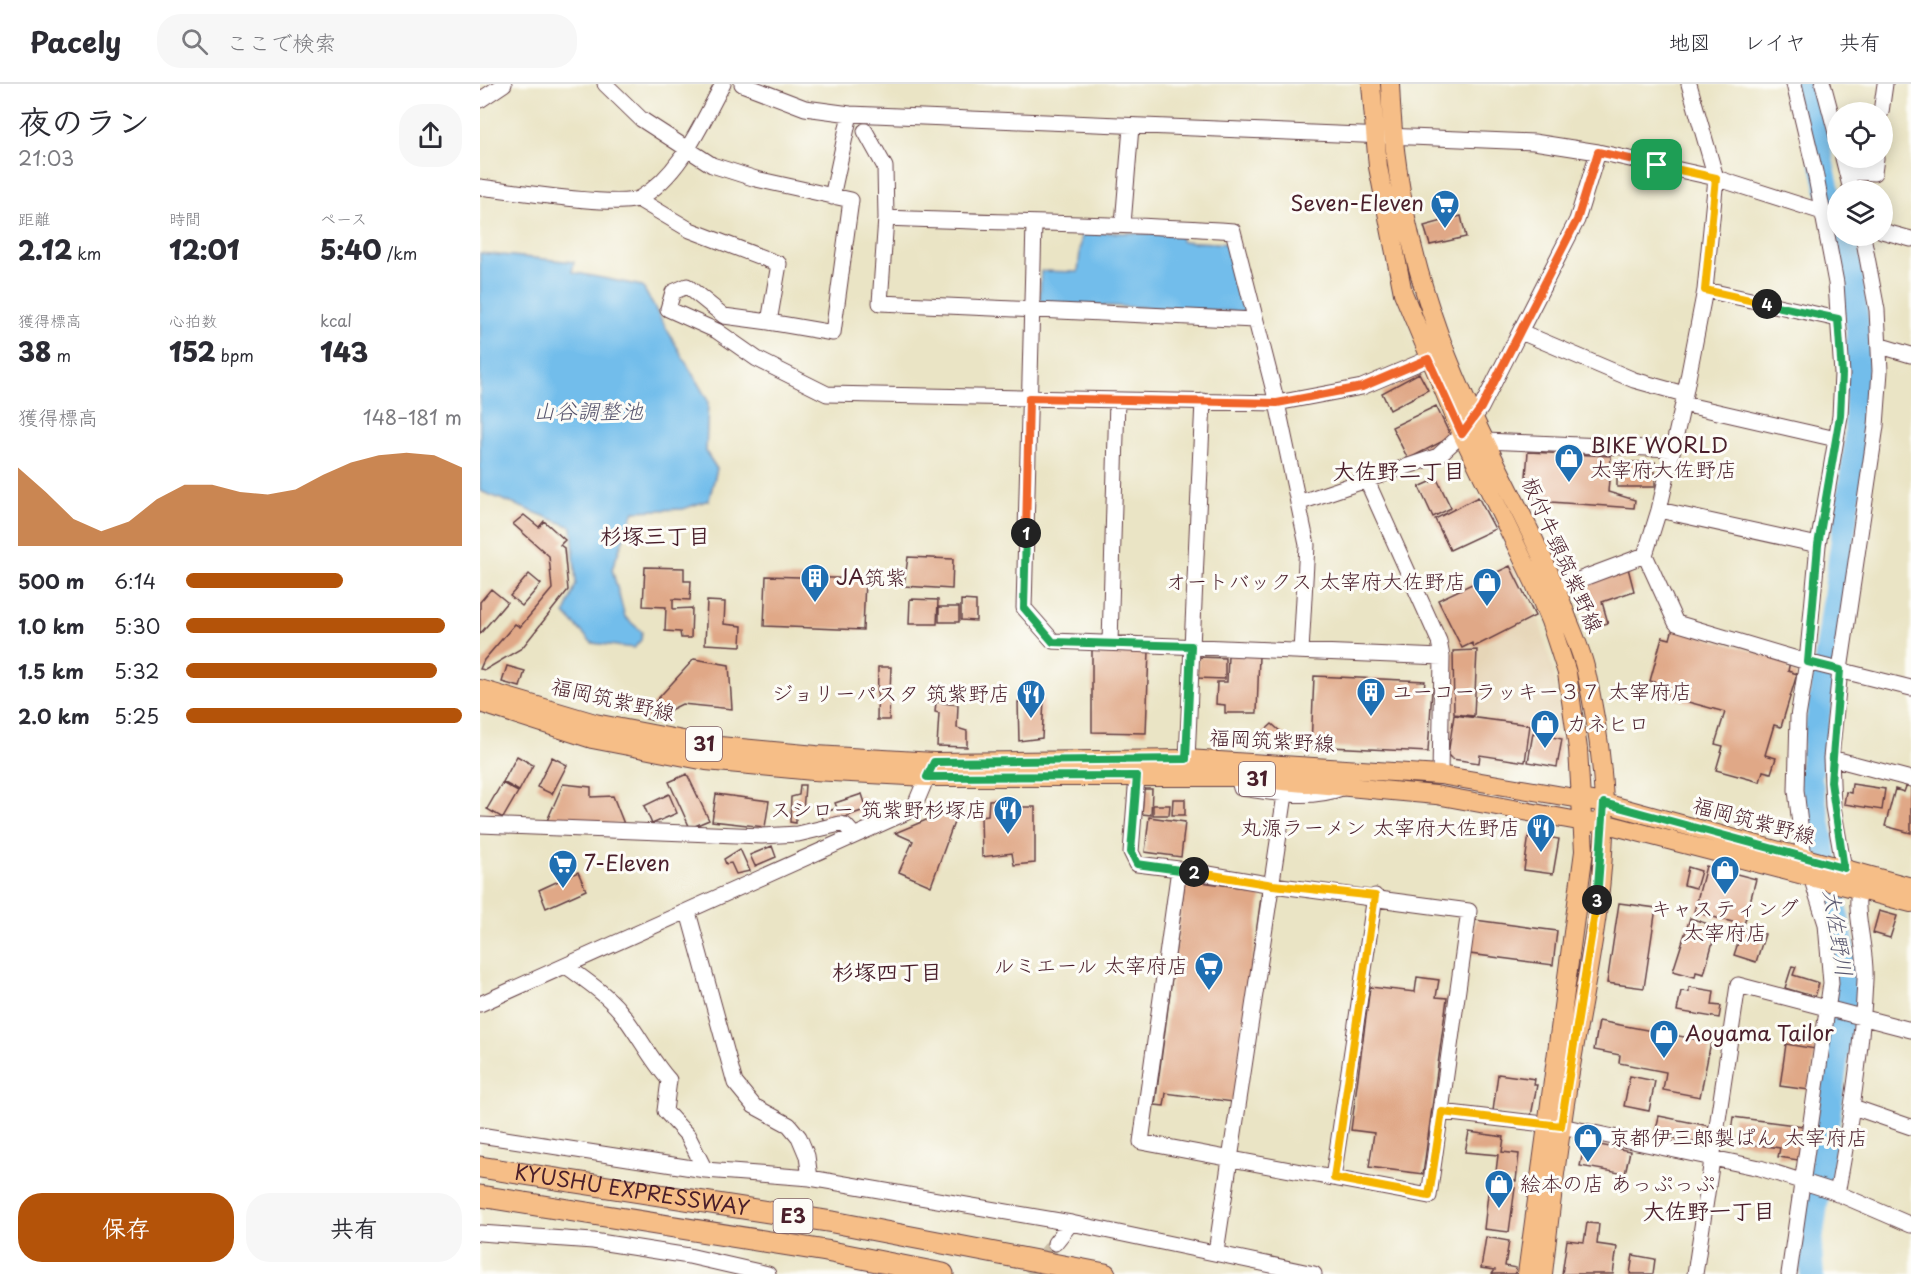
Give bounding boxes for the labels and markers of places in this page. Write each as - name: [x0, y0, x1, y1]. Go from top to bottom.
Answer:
- pin: [1631, 139, 1682, 190]
- place label: Seven-Eleven: [1291, 186, 1424, 218]
- supermarket icon: Seven-Eleven: [1429, 188, 1461, 230]
- pin: 4: [1752, 289, 1782, 319]
- place label: BIKE WORLD 太宰府大佐野店: [1590, 428, 1737, 484]
- shop icon: BIKE WORLD 太宰府大佐野店: [1553, 442, 1585, 484]
- pin: 1: [1011, 518, 1041, 548]
- place label: JA筑紫: [836, 560, 906, 592]
- building icon: JA筑紫: [799, 562, 831, 604]
- place label: オートバックス 太宰府大佐野店: [1166, 564, 1466, 596]
- shop icon: オートバックス 太宰府大佐野店: [1471, 566, 1503, 608]
- place label: ユーコーラッキー３７ 太宰府店: [1392, 674, 1692, 706]
- place label: ジョリーパスタ 筑紫野店: [772, 676, 1010, 708]
- building icon: ユーコーラッキー３７ 太宰府店: [1355, 676, 1387, 718]
- restaurant icon: ジョリーパスタ 筑紫野店: [1015, 678, 1047, 720]
- place label: カネヒロ: [1566, 706, 1650, 738]
- shop icon: カネヒロ: [1529, 708, 1561, 750]
- place label: スシロー 筑紫野杉塚店: [770, 792, 987, 824]
- restaurant icon: スシロー 筑紫野杉塚店: [992, 794, 1024, 836]
- place label: 丸源ラーメン 太宰府大佐野店: [1240, 810, 1520, 842]
- restaurant icon: 丸源ラーメン 太宰府大佐野店: [1525, 812, 1557, 854]
- place label: 7-Eleven: [584, 846, 670, 878]
- supermarket icon: 7-Eleven: [547, 848, 579, 890]
- shop icon: キャスティング 太宰府店: [1709, 854, 1741, 896]
- pin: 2: [1179, 857, 1209, 887]
- pin: 3: [1582, 885, 1612, 915]
- place label: キャスティング 太宰府店: [1651, 891, 1799, 947]
- place label: ルミエール 太宰府店: [993, 948, 1188, 980]
- supermarket icon: ルミエール 太宰府店: [1193, 950, 1225, 992]
- place label: Aoyama Tailor: [1685, 1016, 1834, 1048]
- shop icon: Aoyama Tailor: [1648, 1018, 1680, 1060]
- place label: 京都伊三郎製ぱん 太宰府店: [1609, 1120, 1868, 1152]
- shop icon: 京都伊三郎製ぱん 太宰府店: [1572, 1122, 1604, 1164]
- place label: 絵本の店 あっぷっぷ: [1520, 1166, 1716, 1198]
- shop icon: 絵本の店 あっぷっぷ: [1483, 1168, 1515, 1210]

